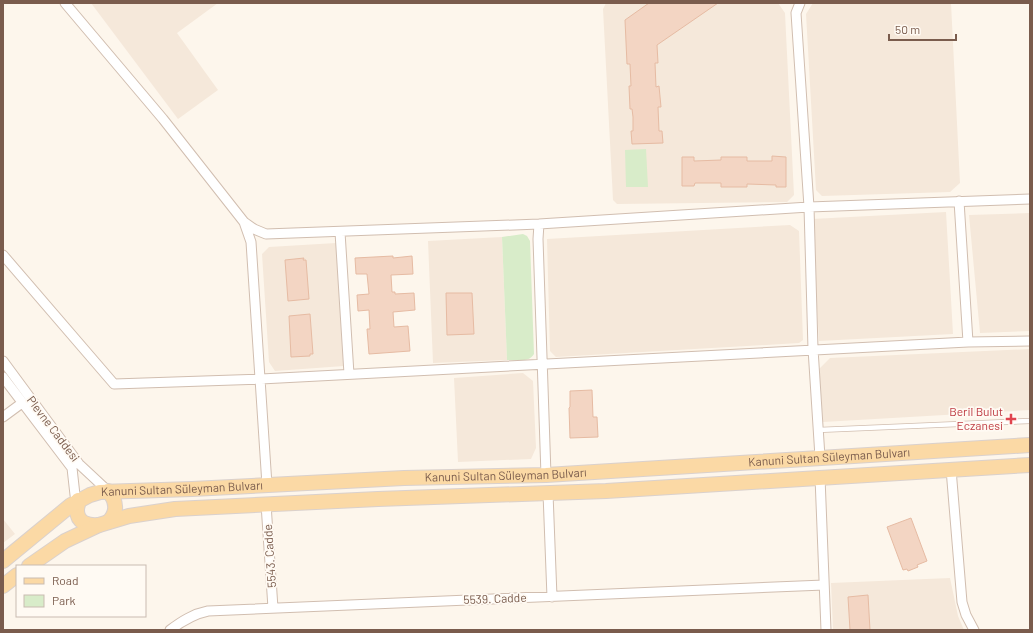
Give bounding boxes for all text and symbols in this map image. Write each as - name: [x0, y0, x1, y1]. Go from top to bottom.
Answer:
- scale bar: [889, 16, 956, 42]
- text: 50 m: [895, 22, 920, 36]
- street label: Plevne Caddesi: [25, 393, 83, 464]
- place label: Beril Bulut Eczanesi: [949, 404, 1003, 432]
- marker: Beril Bulut Eczanesi: [1006, 414, 1016, 424]
- street label: Kanuni Sultan Süleyman Bulvarı: [748, 444, 910, 468]
- street label: Kanuni Sultan Süleyman Bulvarı: [424, 464, 587, 484]
- street label: Kanuni Sultan Süleyman Bulvarı: [101, 477, 263, 498]
- street label: 5543. Cadde: [260, 524, 278, 588]
- legend: [16, 565, 146, 617]
- text: Road: [52, 573, 79, 587]
- street label: 5539. Cadde: [463, 590, 527, 606]
- text: Park: [52, 593, 76, 607]

